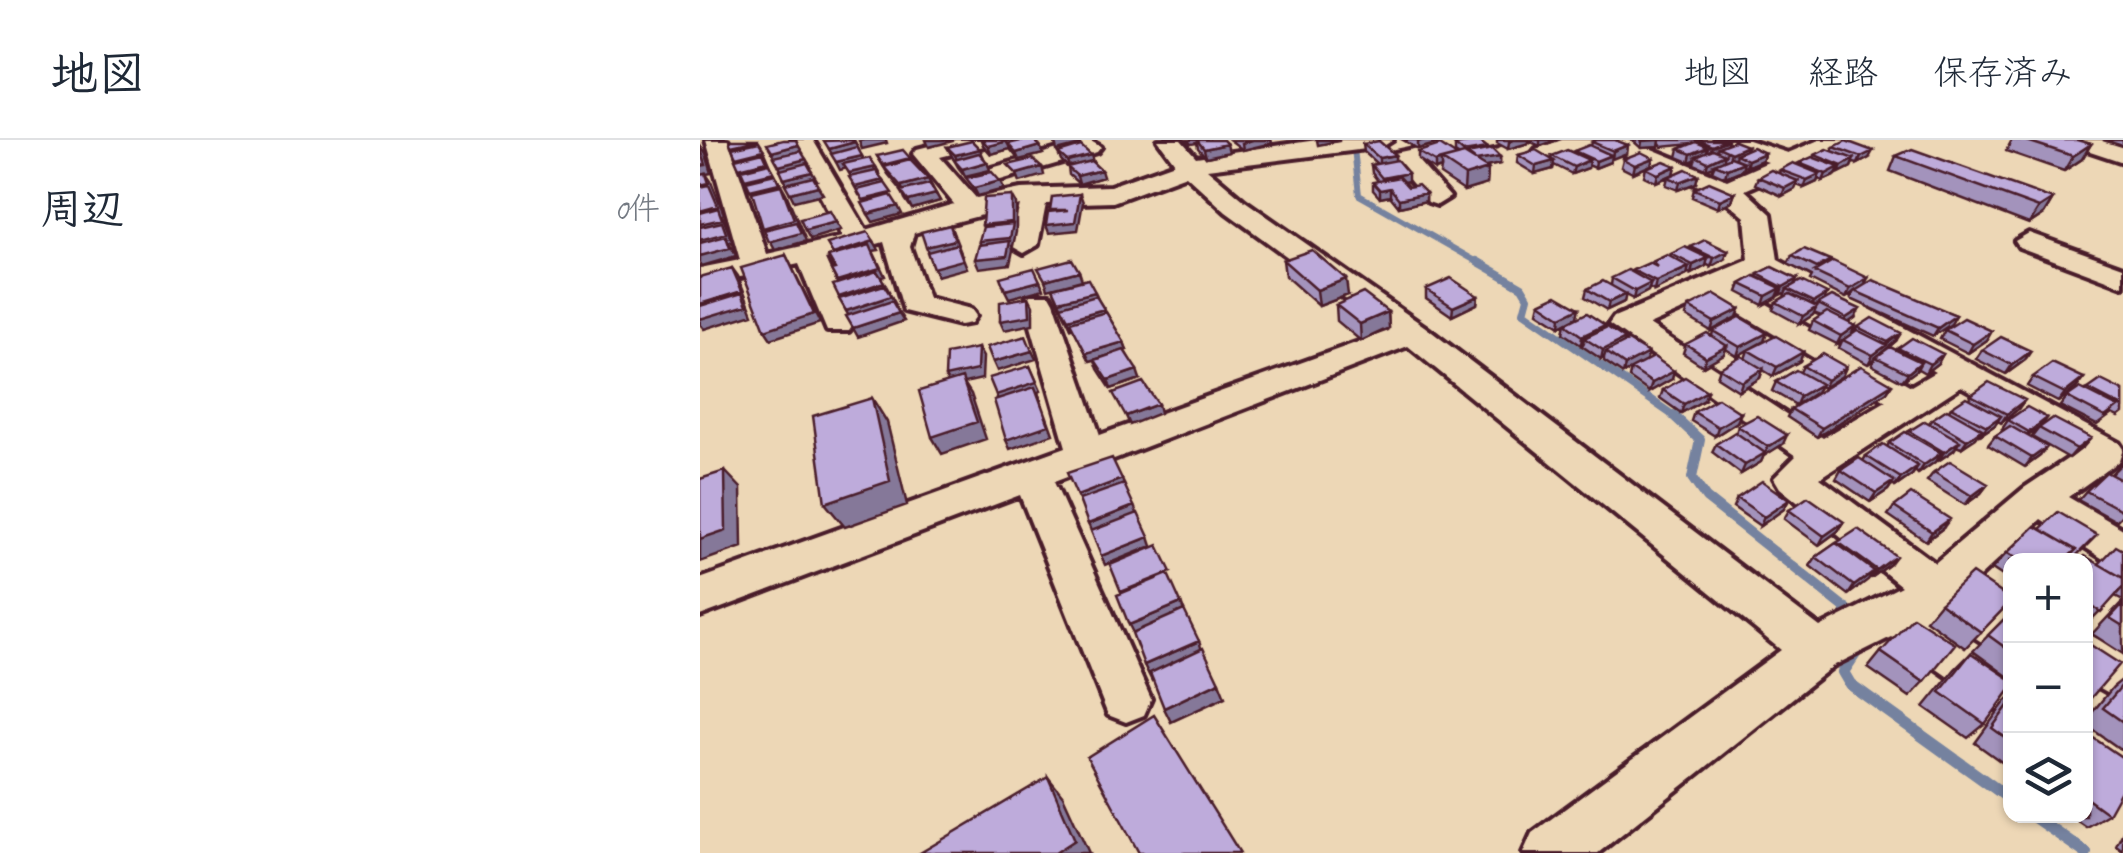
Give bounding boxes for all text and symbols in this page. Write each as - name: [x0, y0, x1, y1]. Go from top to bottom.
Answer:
- text: 地図: [50, 44, 146, 104]
- text: 地図: [1683, 50, 1753, 95]
- text: 経路: [1808, 50, 1878, 95]
- text: 保存済み: [1933, 50, 2073, 95]
- text: 周辺: [40, 183, 124, 236]
- text: 0件: [614, 188, 660, 229]
- map controls: [2003, 553, 2093, 823]
- button: +: [2003, 553, 2093, 643]
- button: −: [2003, 643, 2093, 733]
- button: layers: [2003, 733, 2093, 823]

